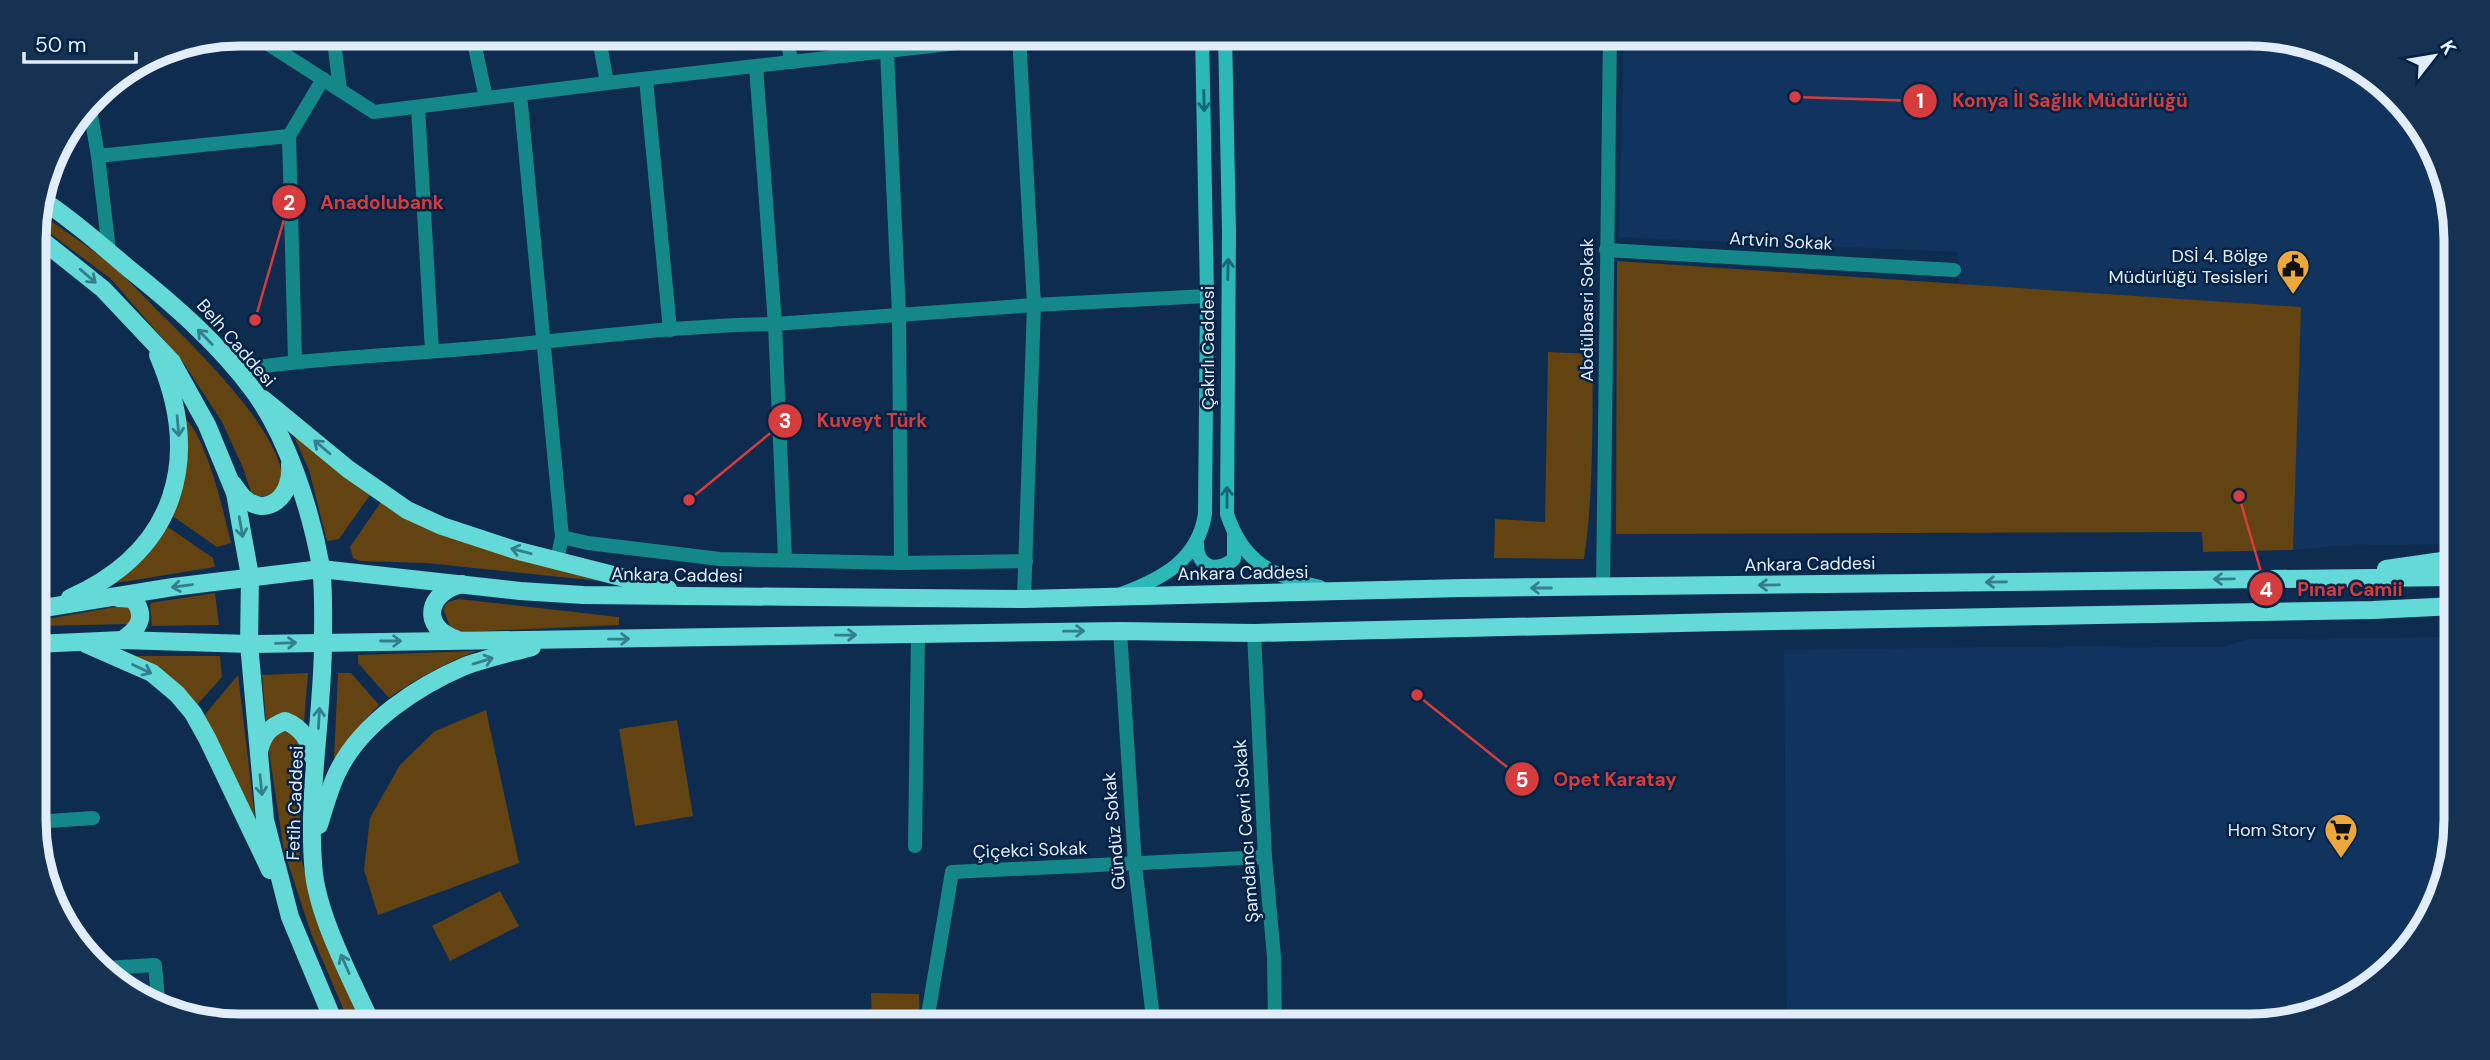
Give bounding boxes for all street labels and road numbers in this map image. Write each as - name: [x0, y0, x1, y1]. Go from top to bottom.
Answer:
- street label: Artvin Sokak: [1729, 226, 1833, 256]
- street label: Abdülbasri Sokak: [1575, 238, 1599, 382]
- street label: Çakırlı Caddesi: [1196, 286, 1220, 410]
- street label: Belh Caddesi: [191, 294, 281, 392]
- street label: Ankara Caddesi: [1744, 551, 1876, 577]
- street label: Ankara Caddesi: [1177, 560, 1309, 586]
- street label: Ankara Caddesi: [611, 562, 743, 588]
- street label: Şamdancı Cevri Sokak: [1228, 738, 1264, 924]
- street label: Fetih Caddesi: [281, 745, 309, 861]
- street label: Gündüz Sokak: [1097, 771, 1131, 891]
- street label: Çiçekci Sokak: [972, 836, 1088, 864]

